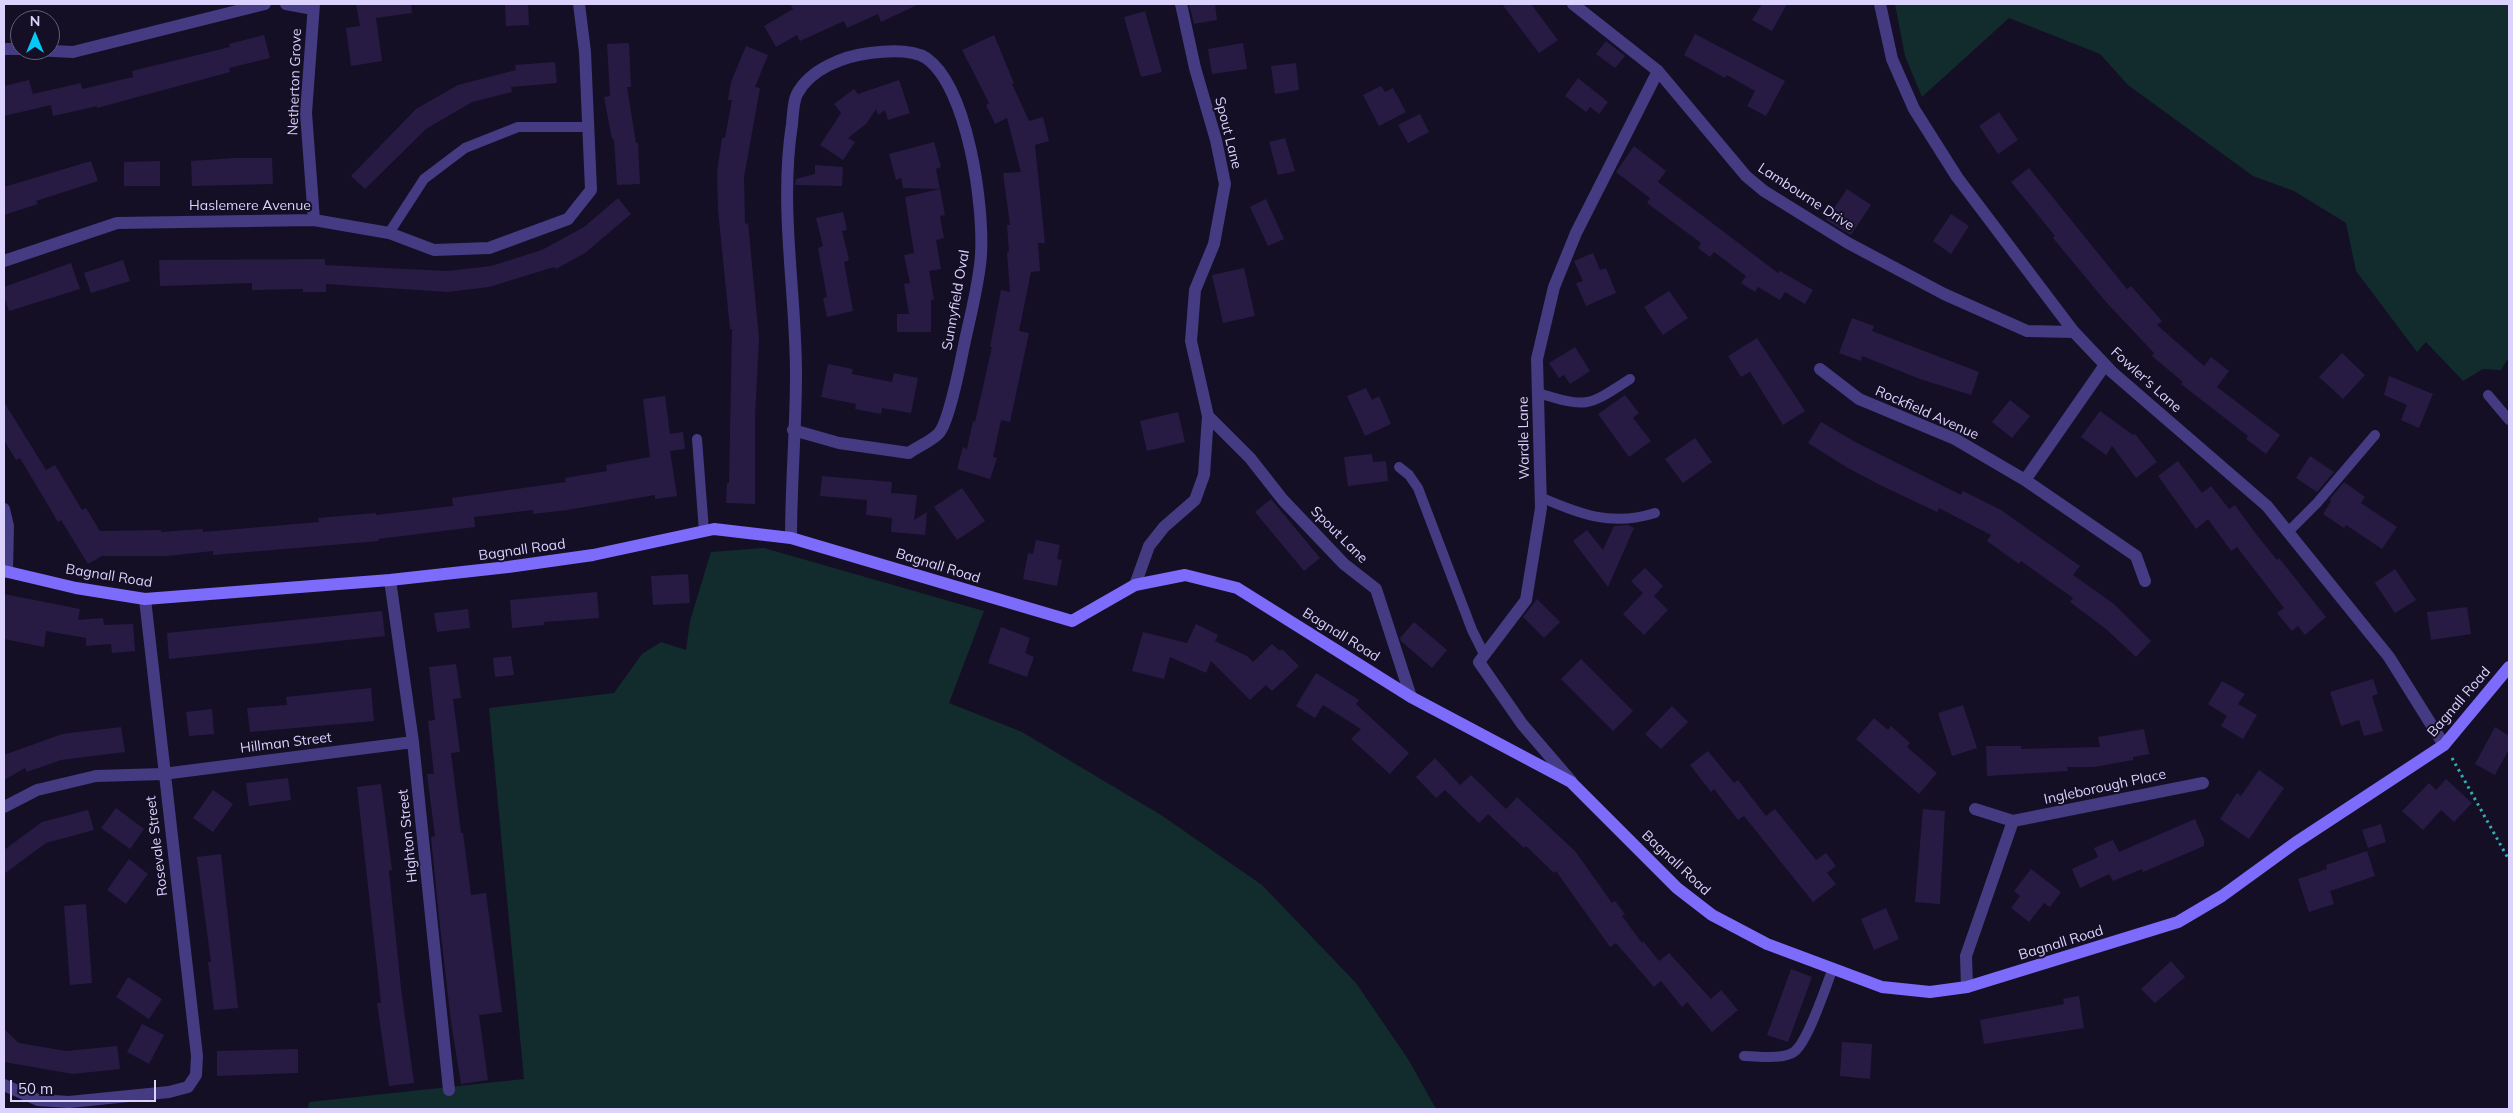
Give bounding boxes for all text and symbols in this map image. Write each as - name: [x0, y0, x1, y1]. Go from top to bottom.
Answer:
- north arrow: [10, 10, 60, 60]
- text: N: [30, 12, 40, 30]
- street label: Netherton Grove: [285, 28, 305, 136]
- street label: Spout Lane: [1211, 95, 1245, 171]
- street label: Lambourne Drive: [1755, 160, 1857, 234]
- street label: Haslemere Avenue: [189, 198, 311, 214]
- street label: Sunnyfield Oval: [939, 249, 973, 351]
- street label: Fowler's Lane: [2107, 344, 2185, 416]
- street label: Rockfield Avenue: [1873, 383, 1981, 443]
- street label: Wardle Lane: [1515, 396, 1533, 480]
- street label: Spout Lane: [1307, 503, 1371, 567]
- street label: Bagnall Road: [477, 536, 567, 564]
- street label: Bagnall Road: [894, 545, 982, 587]
- street label: Bagnall Road: [64, 561, 154, 591]
- street label: Bagnall Road: [1299, 605, 1383, 665]
- street label: Bagnall Road: [2424, 663, 2494, 741]
- street label: Hillman Street: [239, 729, 333, 757]
- street label: Ingleborough Place: [2042, 766, 2168, 808]
- street label: Highton Street: [395, 788, 421, 884]
- street label: Rosevale Street: [143, 795, 171, 897]
- street label: Bagnall Road: [1638, 827, 1714, 899]
- street label: Bagnall Road: [2017, 922, 2105, 964]
- scale bar: [12, 1070, 159, 1102]
- text: 50 m: [18, 1079, 53, 1098]

